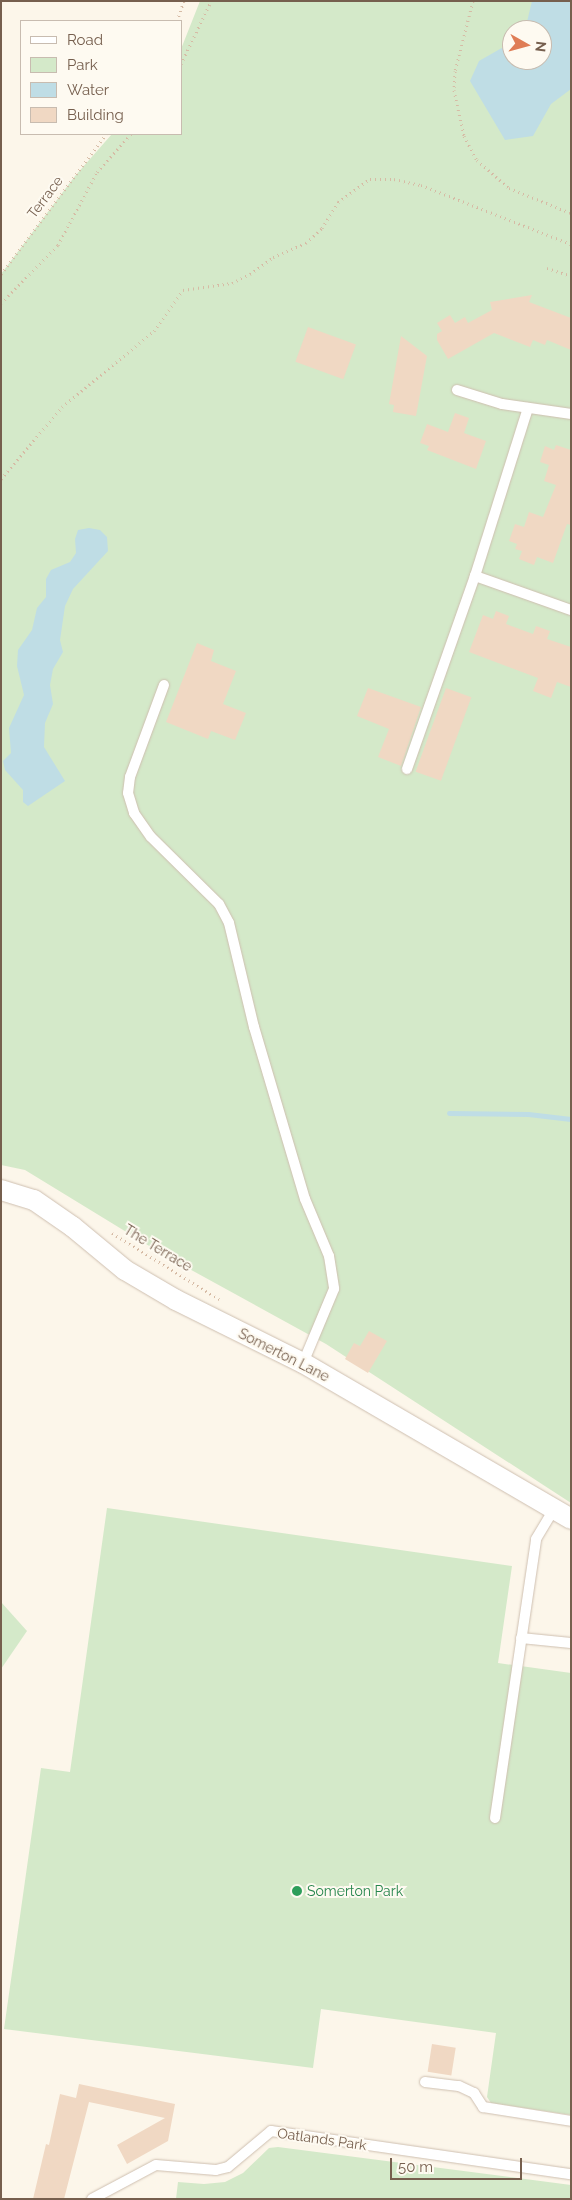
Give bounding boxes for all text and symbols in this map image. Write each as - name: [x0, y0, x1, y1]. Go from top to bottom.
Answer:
- legend: [20, 20, 182, 135]
- north arrow: [502, 20, 552, 70]
- text: Road: [67, 31, 103, 49]
- text: N: [532, 40, 549, 53]
- text: Park: [67, 56, 98, 74]
- text: Water: [67, 81, 109, 99]
- text: Building: [67, 106, 124, 124]
- street label: Terrace: [24, 173, 66, 221]
- street label: The Terrace: [121, 1221, 195, 1275]
- street label: Somerton Lane: [236, 1325, 332, 1385]
- place label: Somerton Park: [307, 1883, 403, 1899]
- marker: Somerton Park: [291, 1885, 303, 1897]
- street label: Oatlands Park: [276, 2124, 368, 2154]
- scale bar: [392, 2148, 524, 2180]
- text: 50 m: [398, 2158, 433, 2176]

